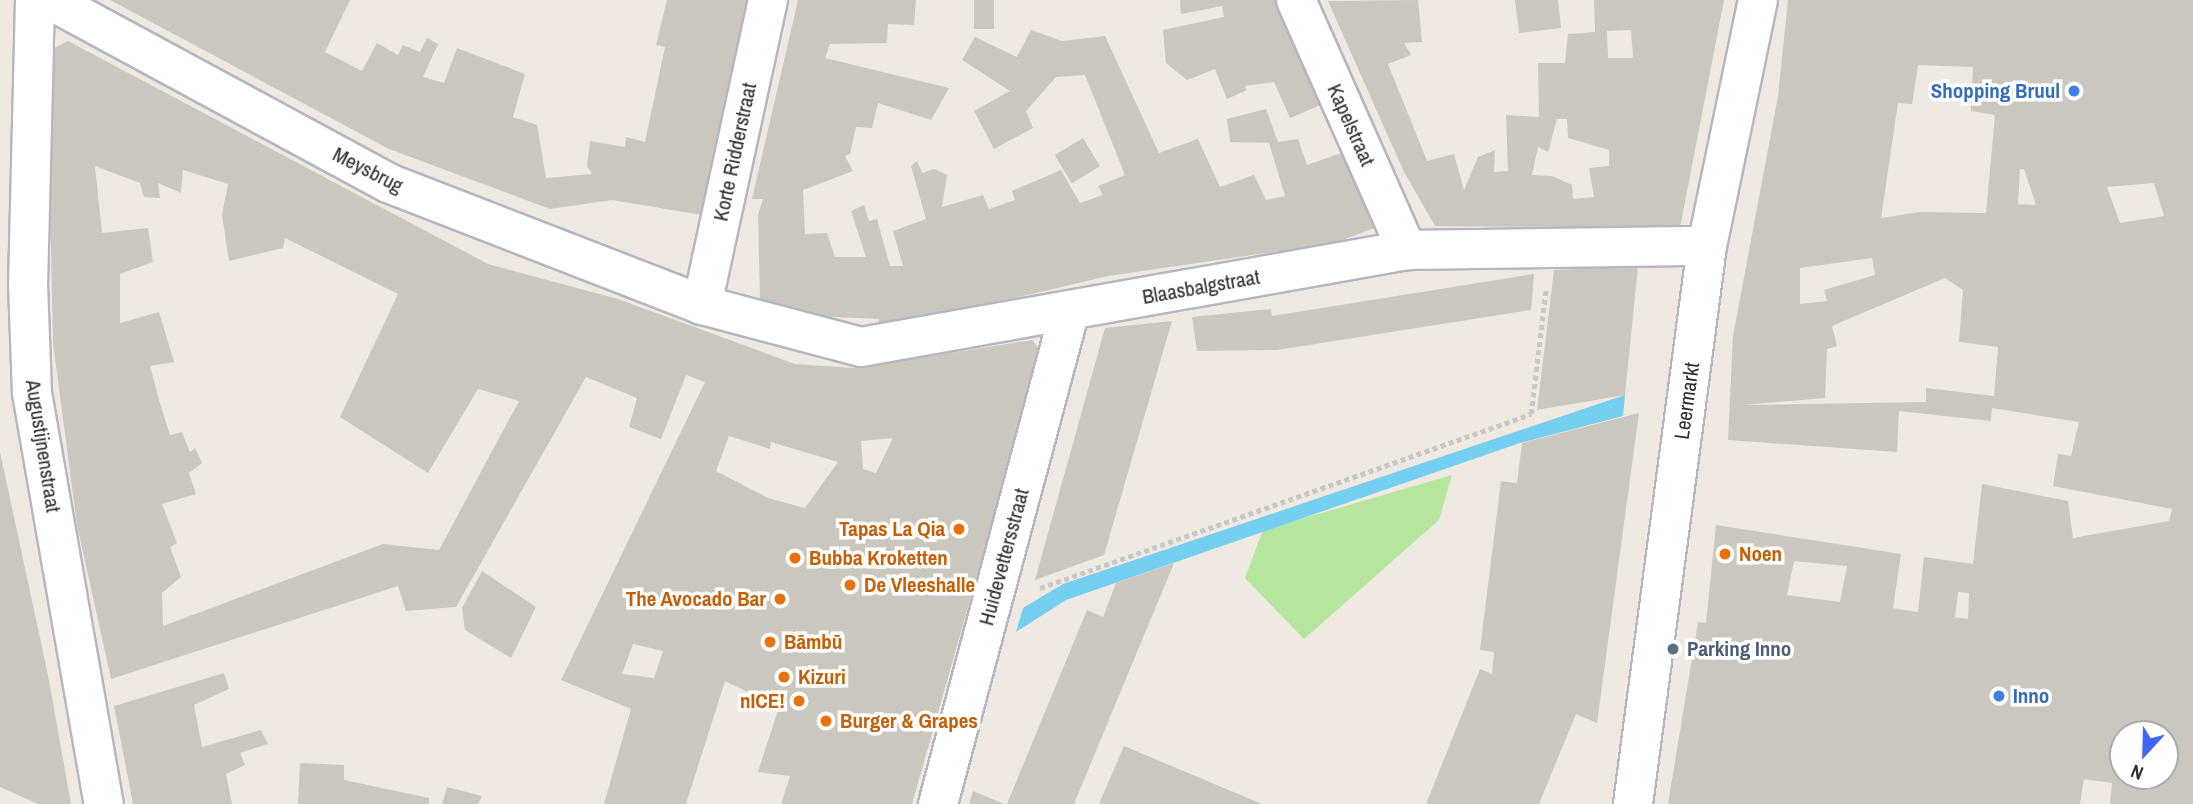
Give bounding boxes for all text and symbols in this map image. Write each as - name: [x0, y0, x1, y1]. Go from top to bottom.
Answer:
- place label: Shopping Bruul: [1931, 78, 2060, 104]
- street label: Kapelstraat: [1322, 80, 1380, 170]
- street label: Korte Ridderstraat: [708, 81, 762, 223]
- marker: Shopping Bruul: [2066, 83, 2082, 99]
- street label: Meysbrug: [329, 142, 407, 198]
- street label: Blaasbalgstraat: [1140, 264, 1262, 310]
- street label: Leermarkt: [1669, 361, 1705, 441]
- street label: Augustijnenstraat: [20, 378, 66, 514]
- street label: Huidevettersstraat: [974, 486, 1034, 628]
- place label: Tapas La Qia: [839, 516, 945, 542]
- marker: Tapas La Qia: [951, 521, 967, 537]
- place label: Noen: [1739, 541, 1782, 567]
- place label: Bubba Kroketten: [809, 545, 948, 571]
- marker: Noen: [1717, 546, 1733, 562]
- marker: Bubba Kroketten: [787, 550, 803, 566]
- place label: De Vleeshalle: [864, 572, 975, 598]
- marker: De Vleeshalle: [842, 577, 858, 593]
- place label: The Avocado Bar: [625, 586, 766, 612]
- marker: The Avocado Bar: [772, 591, 788, 607]
- place label: Bāmbū: [784, 629, 842, 655]
- marker: Bāmbū: [762, 634, 778, 650]
- place label: Parking Inno: [1687, 636, 1791, 662]
- marker: Parking Inno: [1665, 641, 1681, 657]
- place label: Kizuri: [798, 664, 846, 690]
- marker: Kizuri: [776, 669, 792, 685]
- place label: Inno: [2013, 683, 2049, 709]
- place label: nICE!: [740, 688, 785, 714]
- marker: Inno: [1991, 688, 2007, 704]
- marker: nICE!: [791, 693, 807, 709]
- place label: Burger & Grapes: [840, 708, 978, 734]
- marker: Burger & Grapes: [818, 713, 834, 729]
- north arrow: [2109, 720, 2179, 790]
- text: N: [2127, 758, 2147, 787]

